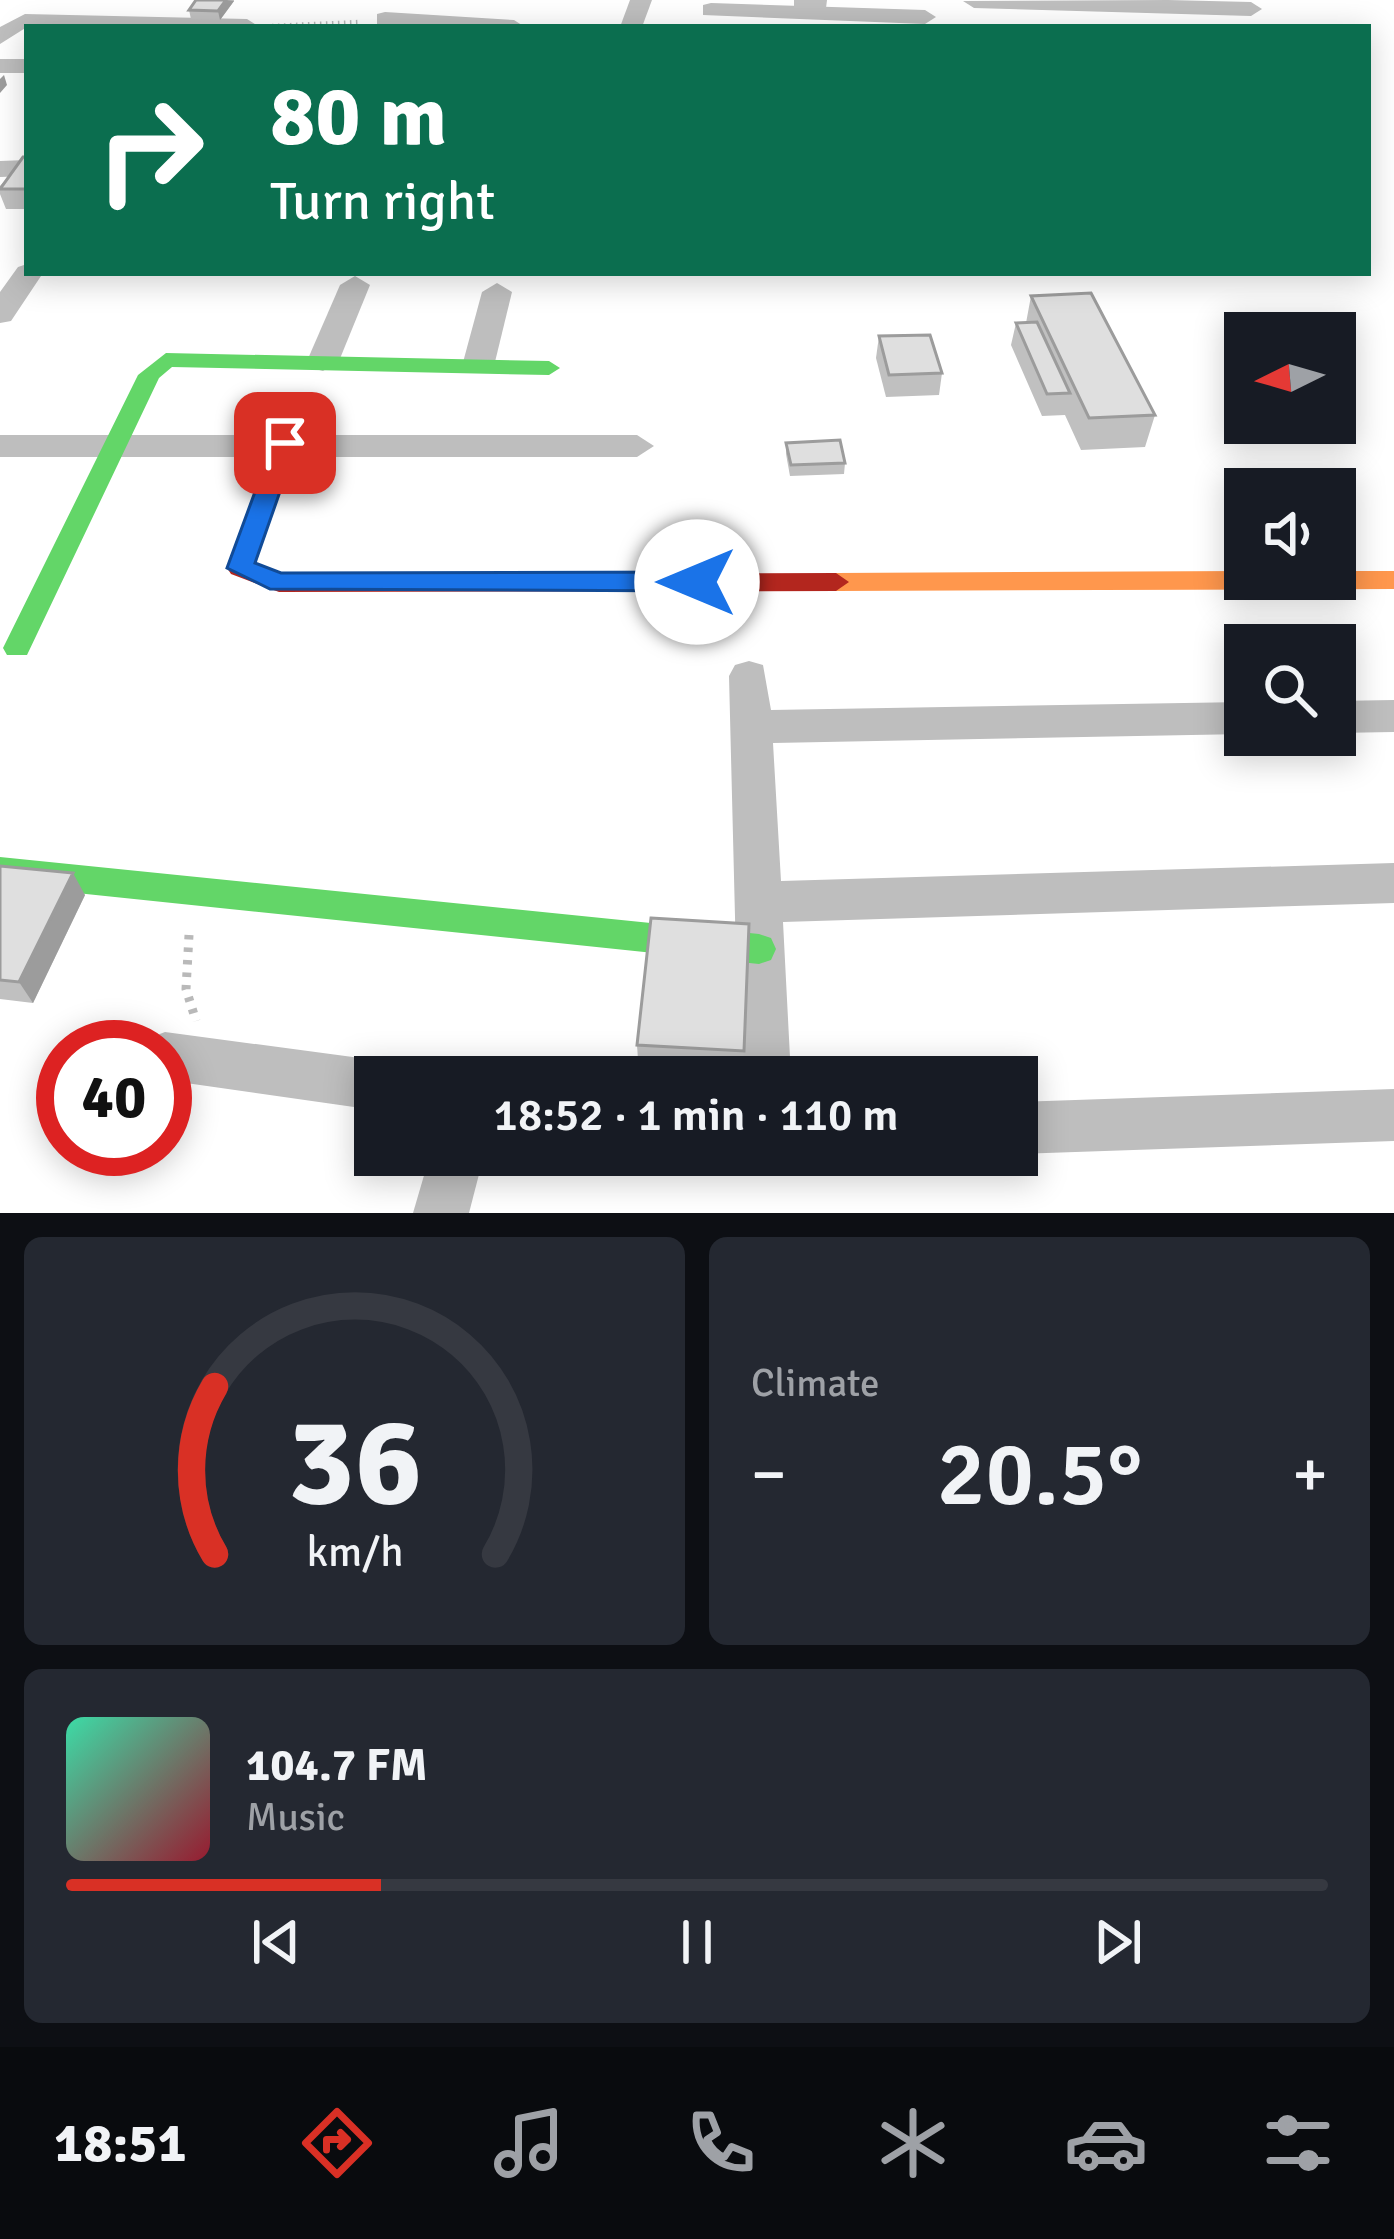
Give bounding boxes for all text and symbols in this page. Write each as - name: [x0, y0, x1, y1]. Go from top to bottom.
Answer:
- text: 80 m: [270, 65, 447, 169]
- icon: right: [72, 72, 228, 228]
- text: Turn right: [270, 168, 495, 235]
- north arrow: [1224, 312, 1356, 444]
- map controls: [1224, 312, 1356, 756]
- pin: [234, 392, 336, 494]
- icon: arrive: [252, 410, 318, 476]
- button: sound: [1224, 468, 1356, 600]
- position arrow: [634, 519, 760, 645]
- button: search: [1224, 624, 1356, 756]
- speed limit sign: 40: [36, 1020, 192, 1176]
- text: 18:52 · 1 min · 110 m: [494, 1088, 898, 1143]
- text: Climate: [751, 1359, 880, 1407]
- text: 36: [287, 1386, 422, 1539]
- text: 20.5°: [937, 1419, 1142, 1530]
- text: −: [751, 1434, 787, 1515]
- text: +: [1292, 1434, 1328, 1515]
- text: km/h: [306, 1526, 403, 1579]
- text: 104.7 FM: [246, 1738, 428, 1793]
- text: Music: [246, 1793, 345, 1841]
- icon: previous: [243, 1909, 309, 1975]
- icon: pause: [664, 1909, 730, 1975]
- icon: next: [1085, 1909, 1151, 1975]
- icon: directions: [295, 2101, 379, 2185]
- icon: music: [487, 2101, 571, 2185]
- icon: phone: [679, 2101, 763, 2185]
- icon: climate: [871, 2101, 955, 2185]
- icon: car: [1064, 2101, 1148, 2185]
- icon: filters: [1256, 2101, 1340, 2185]
- text: 18:51: [54, 2110, 187, 2177]

